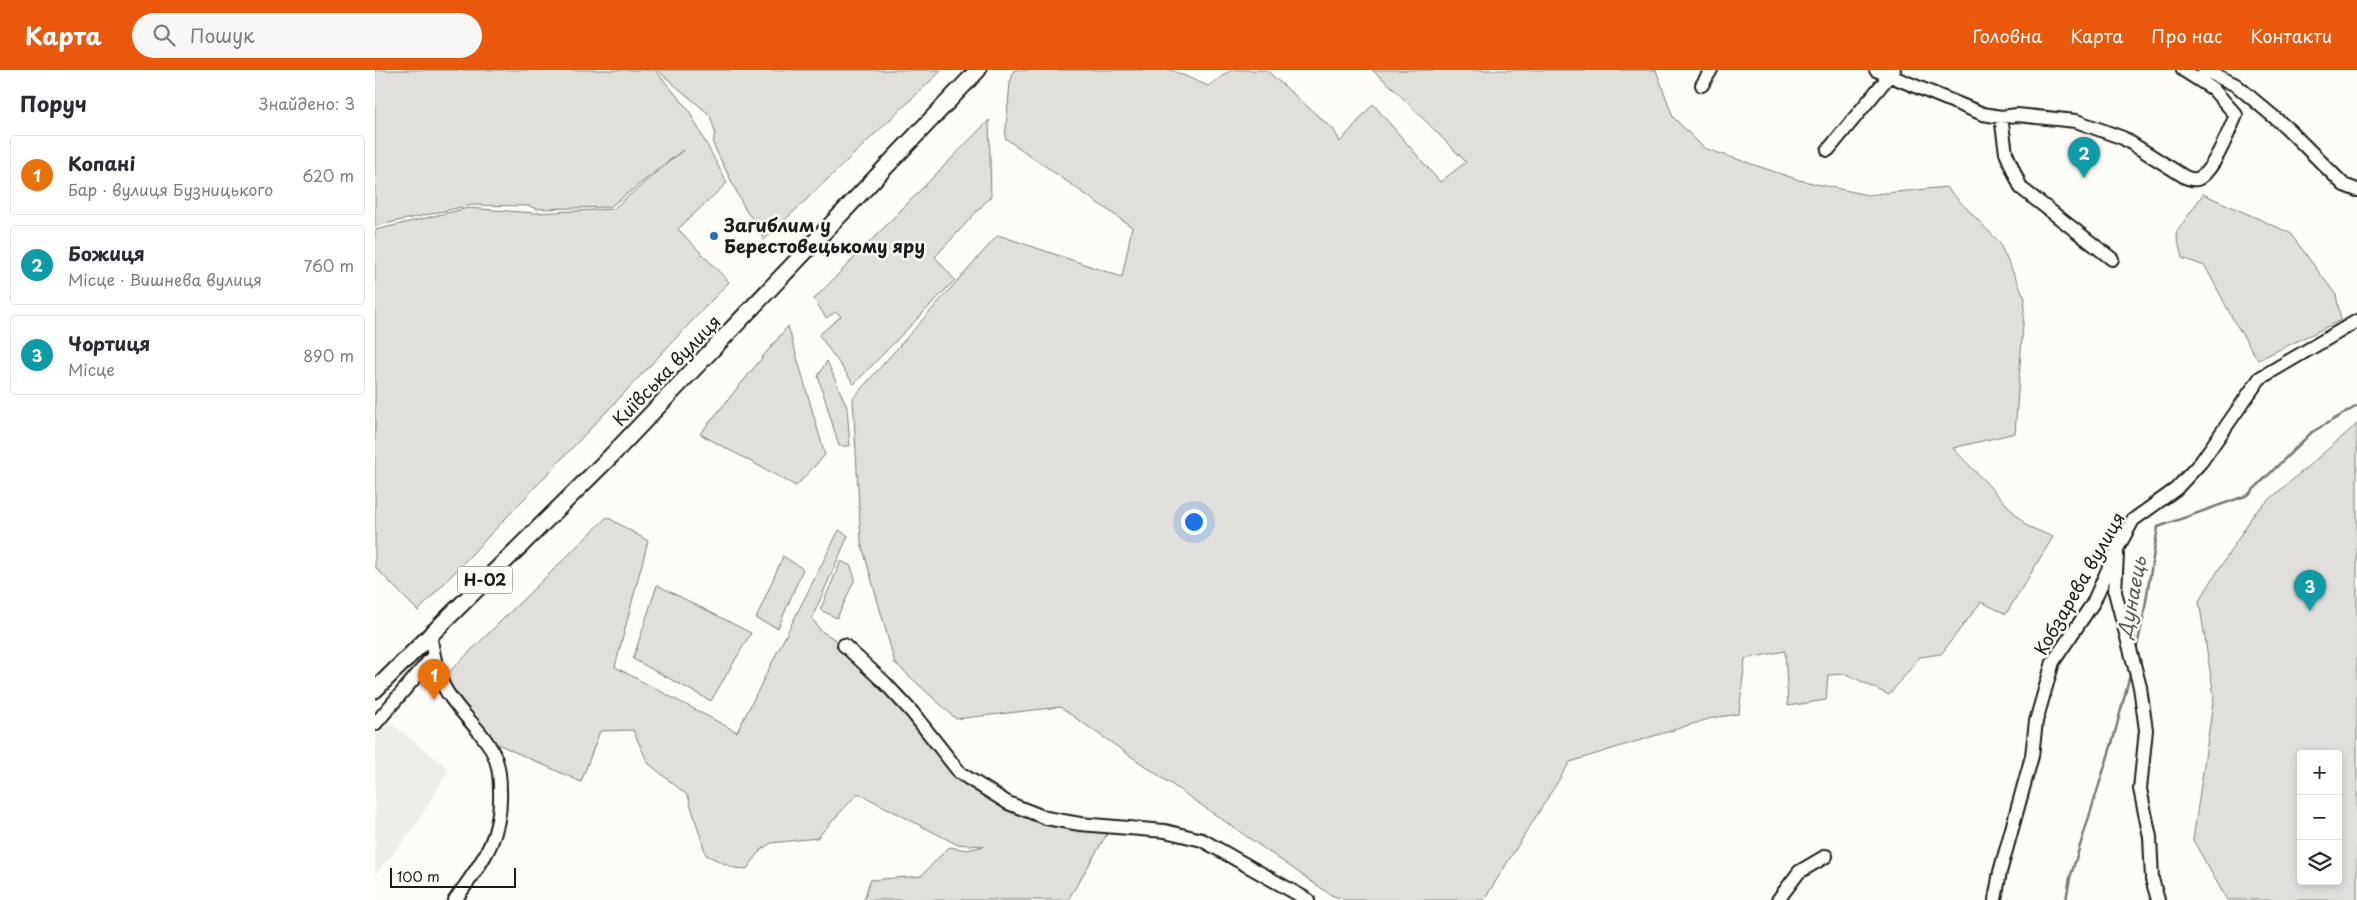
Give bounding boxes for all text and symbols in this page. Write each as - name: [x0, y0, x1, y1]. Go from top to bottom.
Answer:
- search box: [132, 13, 482, 58]
- text: Карта: [25, 17, 102, 53]
- icon: search: [150, 21, 178, 49]
- text: Пошук: [190, 21, 254, 49]
- text: Головна: [1972, 22, 2042, 49]
- text: Карта: [2070, 22, 2123, 49]
- text: Про нас: [2151, 22, 2223, 49]
- text: Контакти: [2251, 22, 2332, 49]
- text: Поруч: [20, 87, 87, 119]
- text: Знайдено: 3: [259, 91, 355, 115]
- pin: 2: [2068, 137, 2100, 178]
- text: Копані: [68, 149, 135, 177]
- text: 1: [33, 163, 41, 187]
- text: 620 m: [302, 163, 354, 187]
- text: Бар · вулиця Бузницького: [68, 177, 273, 201]
- place label: Загиблим у Берестовецькому яру: [723, 211, 925, 259]
- marker: Загиблим у Берестовецькому яру: [708, 230, 720, 242]
- text: Божиця: [68, 239, 145, 267]
- text: 2: [31, 253, 43, 277]
- text: 760 m: [304, 253, 354, 277]
- text: Місце · Вишнева вулиця: [68, 267, 262, 291]
- street label: Київська вулиця: [606, 308, 726, 432]
- text: Чортиця: [68, 329, 150, 357]
- text: 3: [32, 343, 42, 367]
- text: 890 m: [303, 343, 354, 367]
- text: Місце: [68, 357, 115, 381]
- street label: Кобзарева вулиця: [2027, 507, 2131, 660]
- your location: [1181, 509, 1207, 535]
- water label: Дунаець: [2109, 553, 2153, 642]
- road number: Н-02: [457, 566, 513, 594]
- pin: 3: [2294, 570, 2326, 611]
- pin: 1: [418, 659, 450, 700]
- map controls: [2297, 750, 2342, 885]
- button: +: [2297, 750, 2342, 795]
- button: −: [2297, 795, 2342, 840]
- button: layers: [2297, 840, 2342, 885]
- scale bar: [390, 865, 516, 888]
- text: 100 m: [397, 866, 440, 887]

